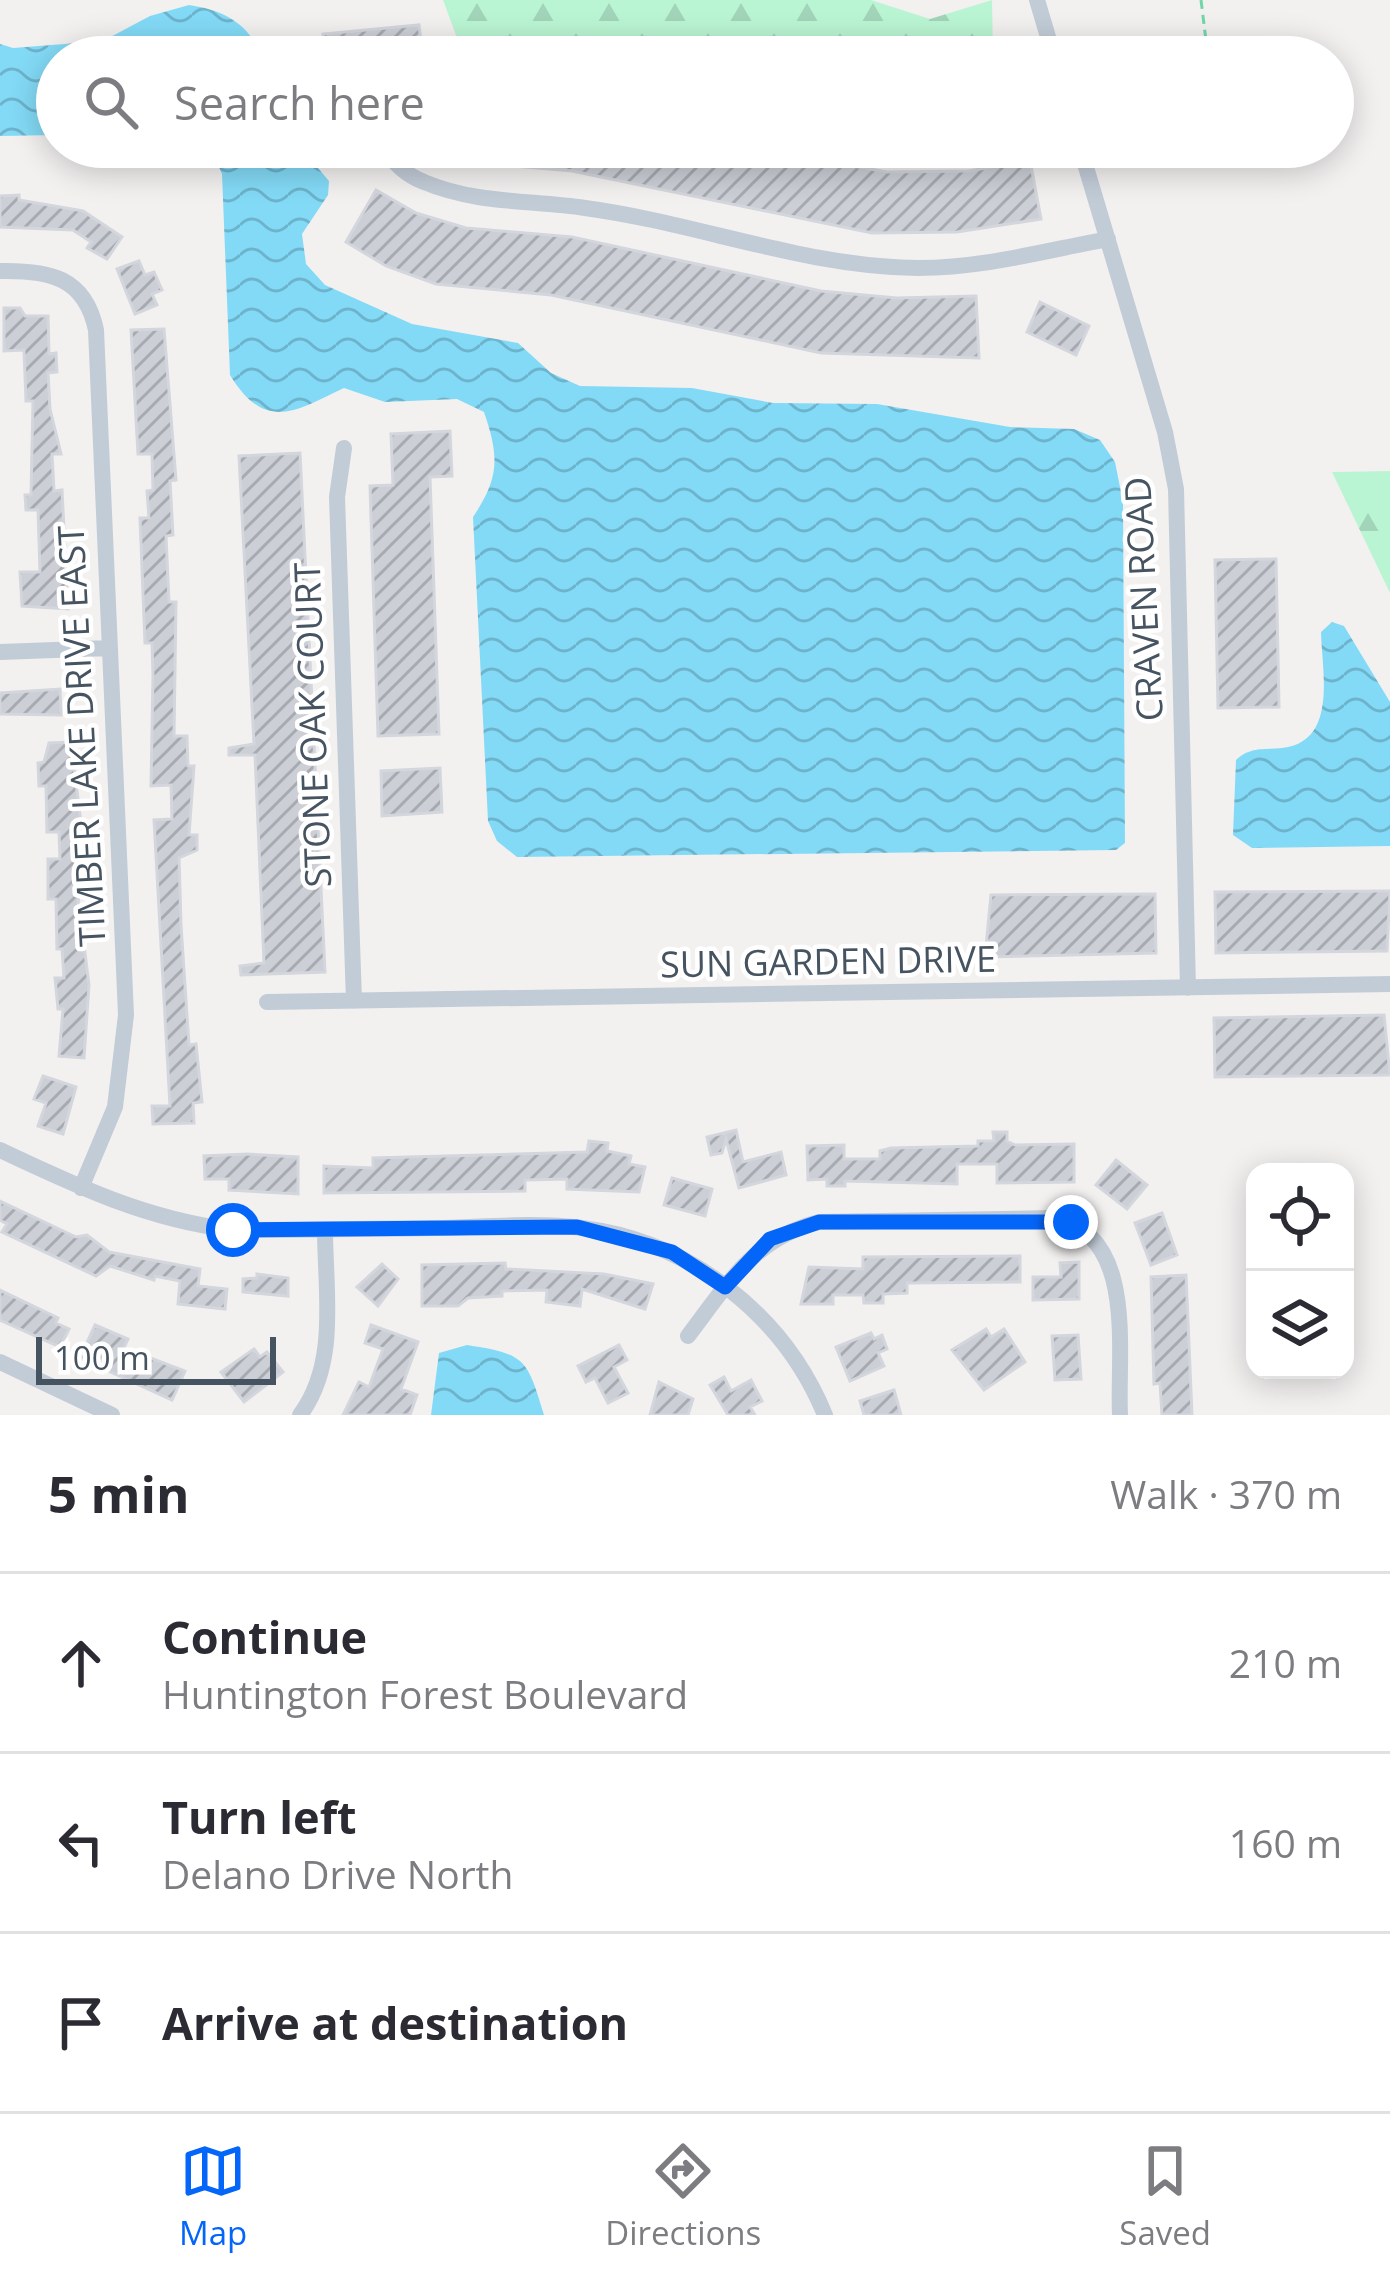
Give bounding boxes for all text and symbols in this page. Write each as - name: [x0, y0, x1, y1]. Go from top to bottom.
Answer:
- search box: [36, 36, 1354, 168]
- icon: search: [78, 69, 144, 135]
- text: Search here: [174, 72, 425, 133]
- street label: CRAVEN ROAD: [1112, 476, 1174, 722]
- street label: TIMBER LAKE DRIVE EAST: [45, 524, 116, 948]
- street label: STONE OAK COURT: [282, 561, 342, 888]
- street label: SUN GARDEN DRIVE: [660, 934, 996, 988]
- map controls: [1246, 1163, 1354, 1379]
- button: locate: [1246, 1163, 1354, 1271]
- route end: [1044, 1195, 1098, 1249]
- route start: [206, 1203, 260, 1257]
- button: layers: [1246, 1271, 1354, 1379]
- scale bar: [36, 1331, 276, 1384]
- text: 100 m: [54, 1335, 150, 1380]
- text: 5 min: [48, 1458, 190, 1528]
- text: Walk · 370 m: [1110, 1467, 1342, 1520]
- text: Continue: [162, 1606, 367, 1667]
- icon: ahead: [48, 1630, 114, 1696]
- text: 210 m: [1229, 1636, 1342, 1689]
- text: Huntington Forest Boulevard: [162, 1667, 688, 1720]
- text: Turn left: [162, 1786, 357, 1847]
- icon: left: [48, 1810, 114, 1876]
- text: 160 m: [1229, 1816, 1342, 1869]
- text: Delano Drive North: [162, 1847, 513, 1900]
- icon: arrive: [48, 1990, 114, 2056]
- text: Arrive at destination: [162, 1992, 628, 2053]
- tab: Map: [179, 2138, 247, 2255]
- tab: Directions: [605, 2138, 761, 2255]
- tab: Saved: [1119, 2138, 1211, 2255]

